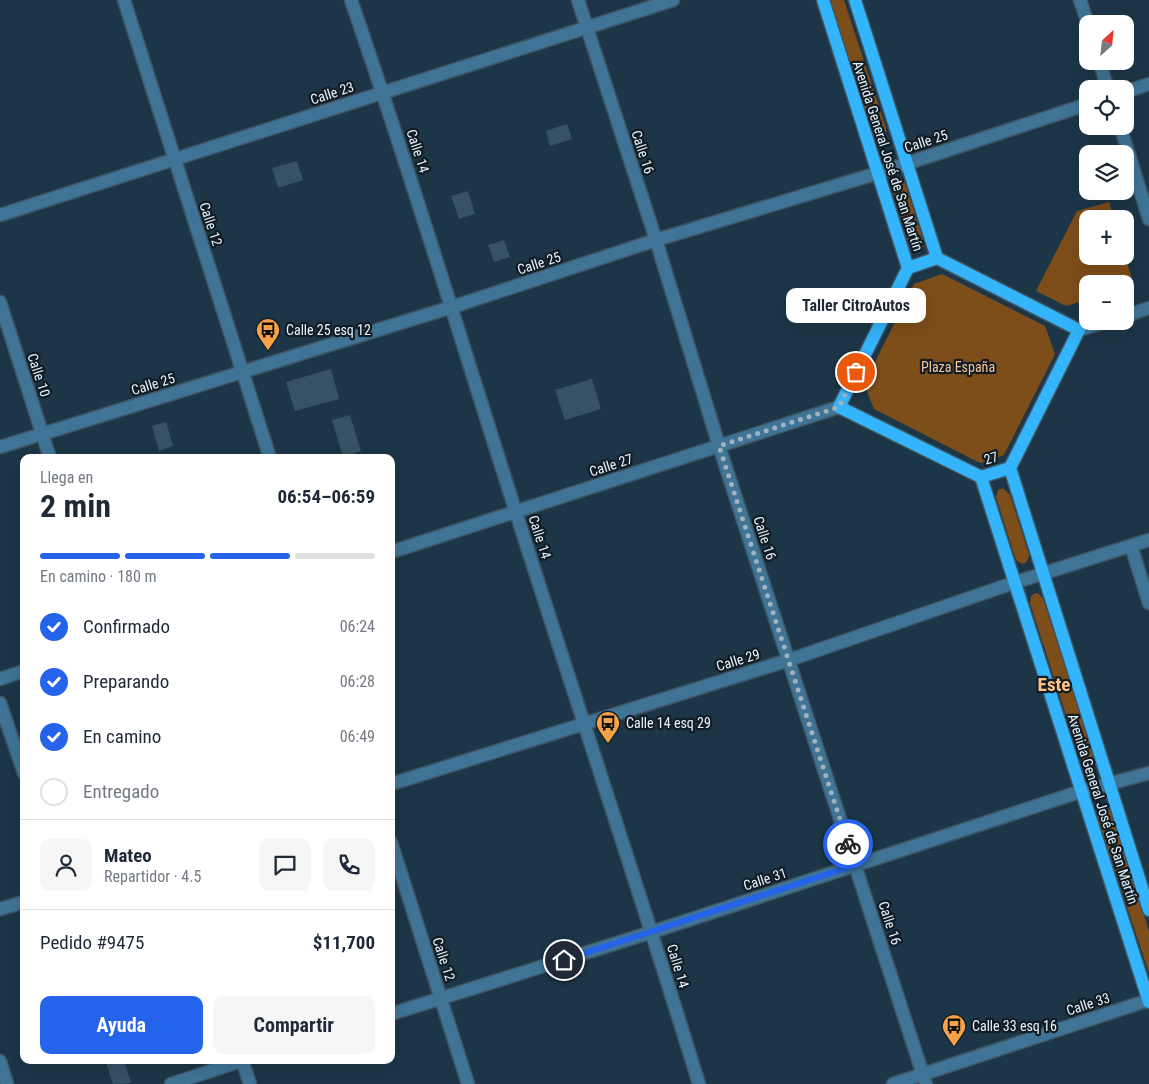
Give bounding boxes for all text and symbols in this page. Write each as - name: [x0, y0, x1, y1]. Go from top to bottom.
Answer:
- north arrow: [1079, 15, 1134, 70]
- map controls: [1079, 15, 1134, 330]
- street label: Avenida General José de San Martín: [850, 59, 926, 253]
- street label: Calle 23: [308, 78, 356, 108]
- button: locate: [1079, 80, 1134, 135]
- street label: Calle 25: [902, 126, 950, 156]
- street label: Calle 14: [403, 127, 433, 175]
- street label: Calle 16: [628, 128, 658, 176]
- button: layers: [1079, 145, 1134, 200]
- street label: Calle 12: [196, 200, 226, 248]
- button: +: [1079, 210, 1134, 265]
- street label: Calle 25: [515, 248, 563, 278]
- button: −: [1079, 275, 1134, 330]
- callout: Taller CitroAutos: [786, 287, 926, 322]
- text: Taller CitroAutos: [802, 296, 910, 315]
- bus stop icon: Calle 25 esq 12: [255, 317, 281, 351]
- place label: Calle 25 esq 12: [286, 322, 371, 338]
- street label: Calle 10: [24, 351, 54, 399]
- pin: [835, 351, 877, 393]
- icon: bag: [842, 358, 870, 386]
- park label: Plaza España: [921, 359, 995, 375]
- street label: Calle 25: [129, 370, 177, 398]
- street label: 27: [982, 448, 1000, 468]
- street label: Calle 27: [587, 450, 635, 480]
- text: Llega en: [40, 468, 93, 487]
- text: 06:54–06:59: [277, 485, 375, 508]
- text: 2 min: [40, 487, 111, 525]
- street label: Calle 14: [525, 513, 555, 561]
- street label: Calle 16: [750, 514, 780, 562]
- text: En camino · 180 m: [40, 567, 157, 586]
- icon: check: [40, 613, 68, 641]
- text: Confirmado: [83, 615, 170, 638]
- text: 06:24: [340, 617, 375, 636]
- street label: Calle 29: [714, 646, 762, 674]
- icon: check: [40, 668, 68, 696]
- text: Preparando: [83, 670, 169, 693]
- text: 06:28: [340, 672, 375, 691]
- district label: Este: [1038, 673, 1070, 696]
- bus stop icon: Calle 14 esq 29: [595, 710, 621, 744]
- street label: Avenida General José de San Martín: [1065, 712, 1141, 906]
- place label: Calle 14 esq 29: [626, 715, 711, 731]
- icon: check: [40, 723, 68, 751]
- text: En camino: [83, 725, 161, 748]
- text: 06:49: [340, 727, 375, 746]
- text: Entregado: [83, 780, 159, 803]
- courier: [823, 819, 873, 869]
- icon: bike: [834, 830, 862, 858]
- button: person: [40, 839, 92, 891]
- button: chat: [259, 839, 311, 891]
- button: phone: [323, 839, 375, 891]
- text: Mateo: [104, 844, 152, 867]
- street label: Calle 31: [741, 864, 789, 894]
- text: Repartidor · 4.5: [104, 867, 201, 886]
- street label: Calle 16: [875, 899, 905, 947]
- text: Pedido #9475: [40, 931, 144, 954]
- text: $11,700: [313, 931, 375, 954]
- street label: Calle 12: [429, 935, 459, 983]
- pin: [543, 939, 585, 981]
- street label: Calle 14: [664, 942, 692, 990]
- icon: home: [550, 946, 578, 974]
- street label: Calle 33: [1064, 989, 1112, 1019]
- button: Ayuda: [40, 996, 203, 1054]
- button: Compartir: [213, 996, 375, 1054]
- bus stop icon: Calle 33 esq 16: [941, 1013, 967, 1047]
- place label: Calle 33 esq 16: [972, 1018, 1057, 1034]

